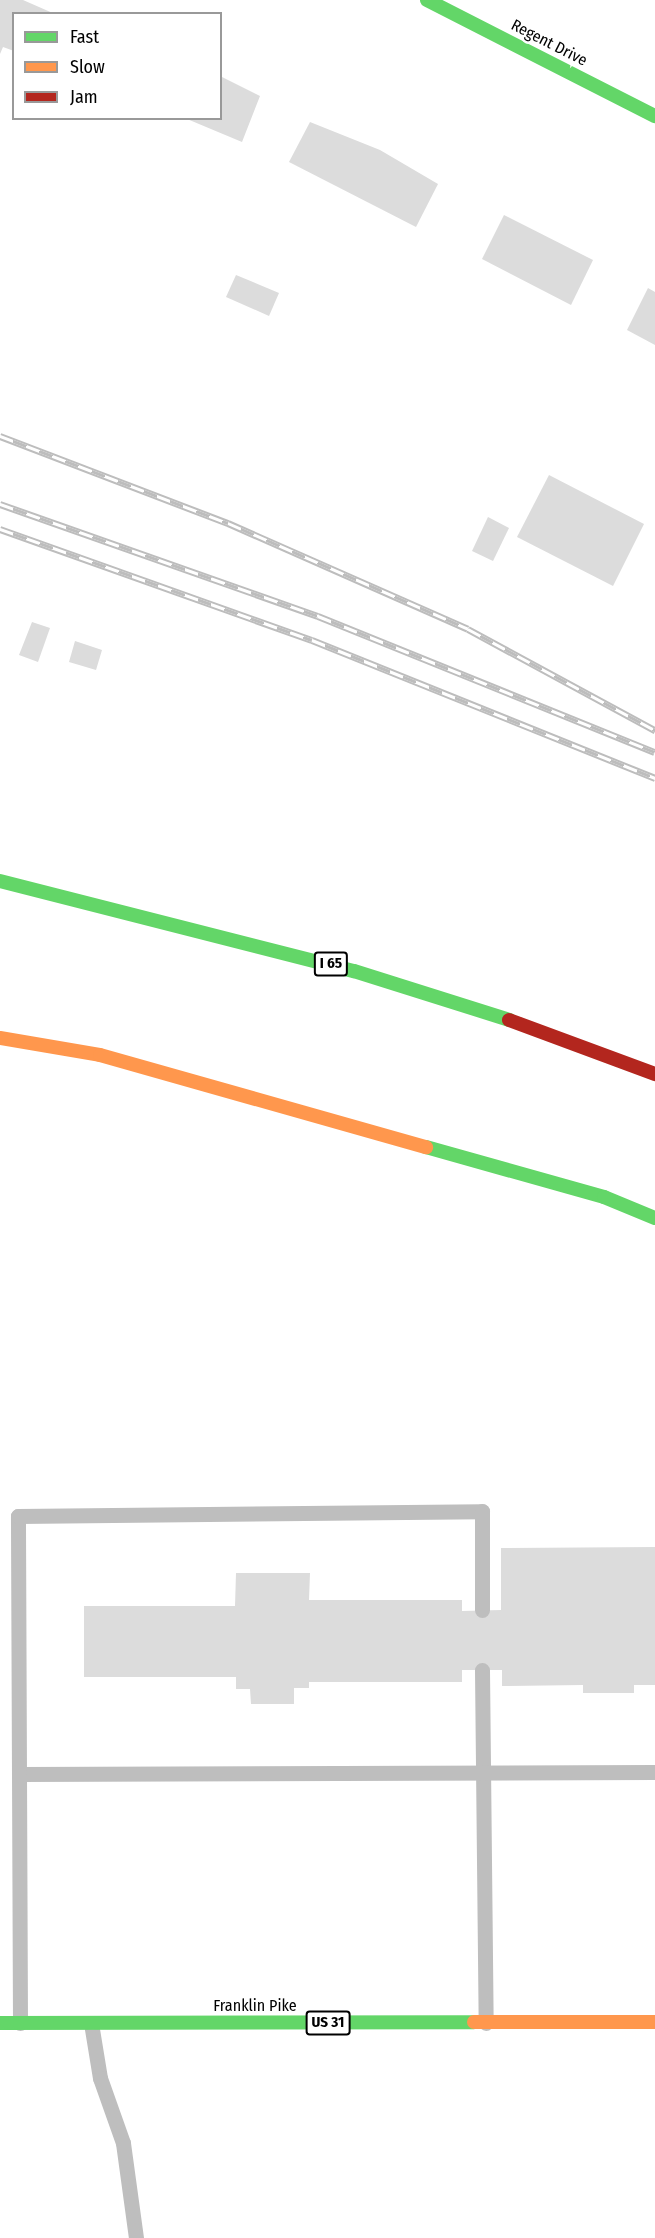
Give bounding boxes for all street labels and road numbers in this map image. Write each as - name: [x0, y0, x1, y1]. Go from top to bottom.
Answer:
- street label: Regent Drive: [508, 16, 590, 70]
- road number: I 65: [313, 952, 349, 976]
- street label: Franklin Pike: [213, 1996, 297, 2016]
- road number: US 31: [306, 2011, 350, 2035]

